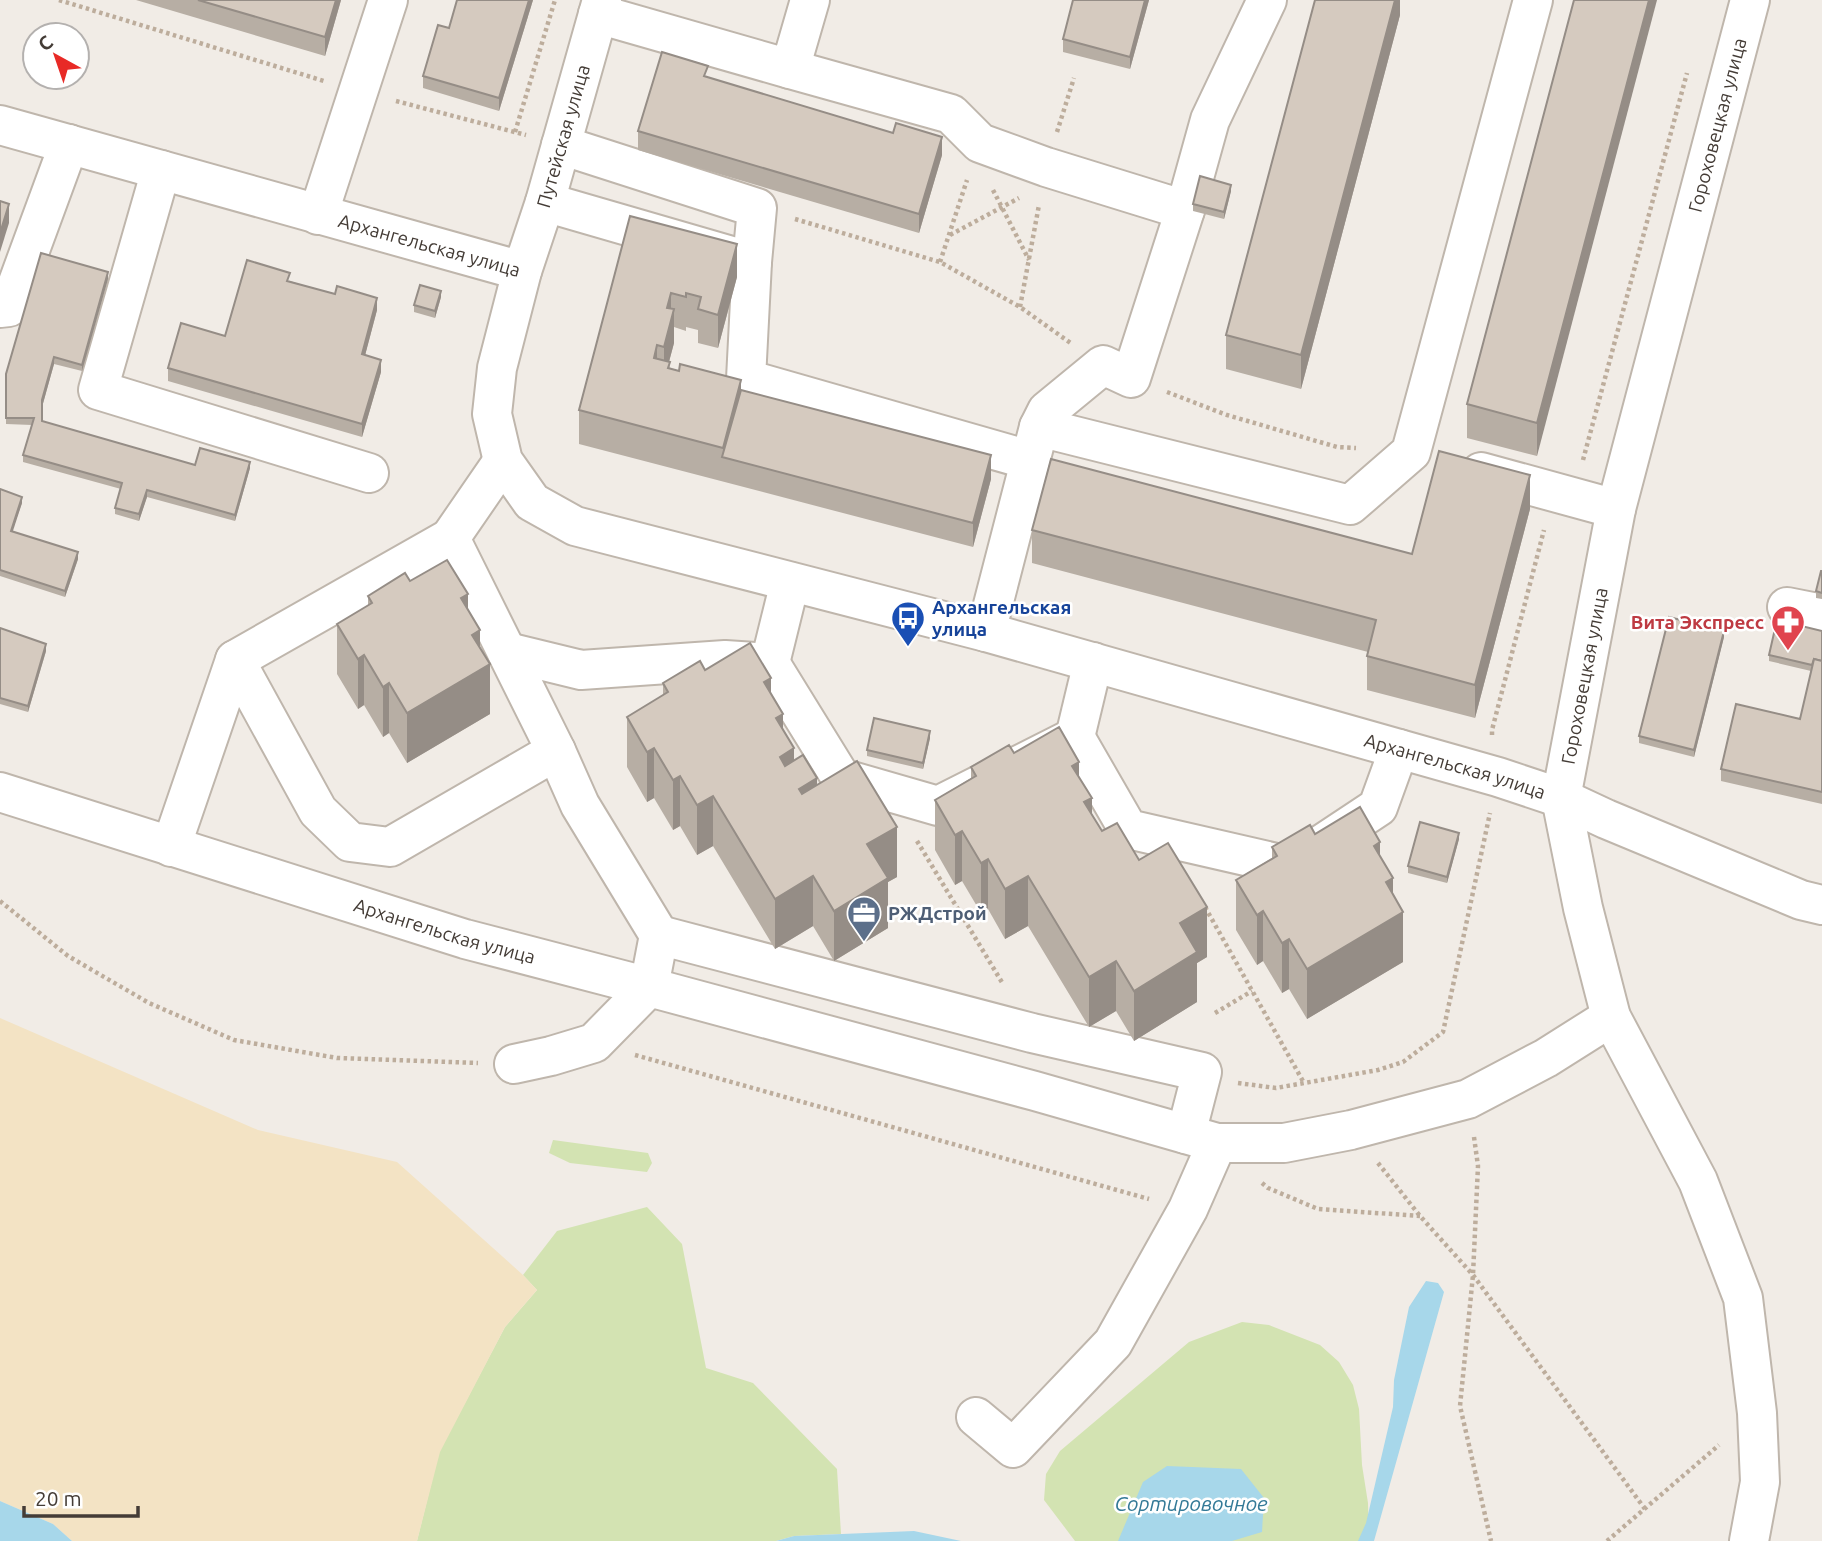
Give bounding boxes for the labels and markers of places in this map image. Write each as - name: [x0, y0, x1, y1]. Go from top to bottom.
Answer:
- place label: Архангельская улица: [932, 596, 1071, 640]
- bus stop icon: Архангельская улица: [889, 599, 927, 648]
- pharmacy icon: Вита Экспресс: [1769, 603, 1807, 652]
- place label: Вита Экспресс: [1631, 611, 1764, 633]
- office icon: РЖДстрой: [845, 894, 883, 943]
- place label: РЖДстрой: [888, 902, 987, 924]

